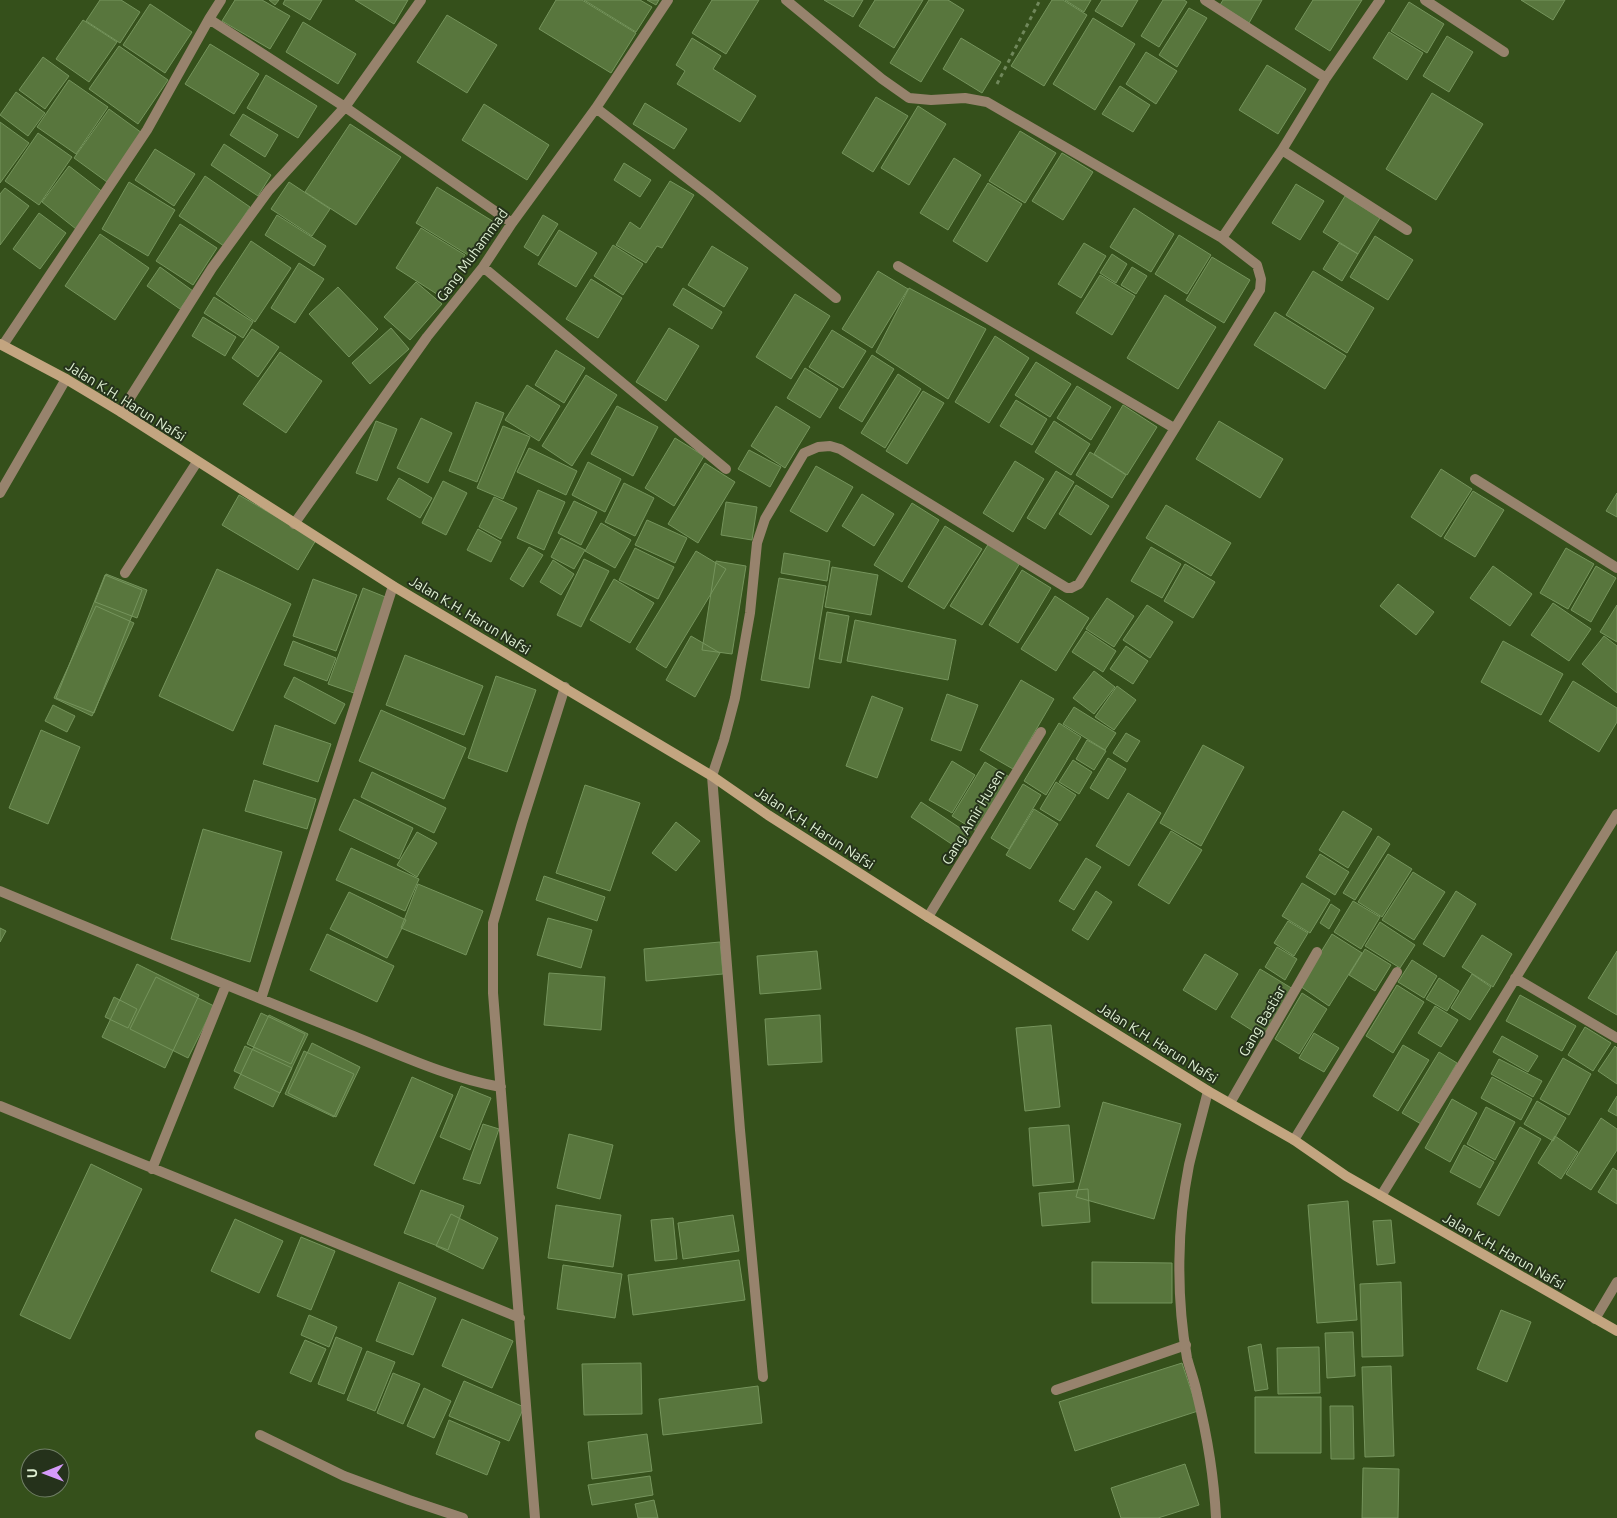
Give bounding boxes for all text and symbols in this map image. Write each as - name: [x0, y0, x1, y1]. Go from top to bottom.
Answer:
- street label: Gang Muhammad: [433, 206, 511, 304]
- street label: Jalan K.H. Harun Nafsi: [63, 358, 189, 444]
- street label: Jalan K.H. Harun Nafsi: [407, 573, 533, 657]
- street label: Gang Amir Husen: [938, 766, 1008, 868]
- street label: Jalan K.H. Harun Nafsi: [753, 784, 877, 872]
- street label: Gang Bastiar: [1235, 982, 1289, 1059]
- street label: Jalan K.H. Harun Nafsi: [1095, 1000, 1221, 1086]
- street label: Jalan K.H. Harun Nafsi: [1440, 1210, 1568, 1292]
- north arrow: [20, 1448, 70, 1498]
- text: U: [24, 1468, 40, 1478]

